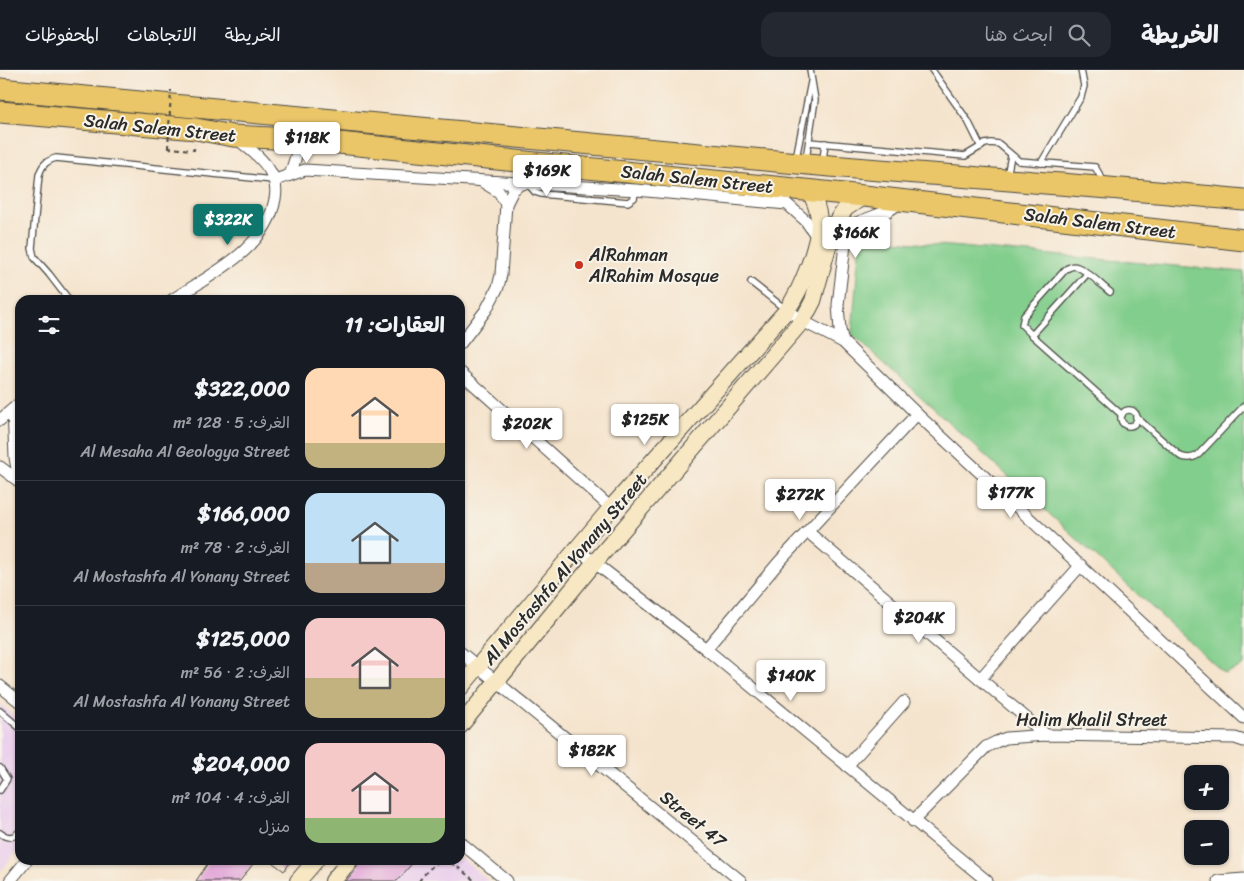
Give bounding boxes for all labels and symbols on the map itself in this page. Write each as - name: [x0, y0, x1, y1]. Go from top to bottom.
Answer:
- street label: Salah Salem Street: [82, 104, 238, 152]
- pin: $118K: [272, 122, 342, 164]
- pin: $169K: [512, 154, 582, 197]
- street label: Salah Salem Street: [619, 155, 775, 203]
- street label: Salah Salem Street: [1022, 198, 1178, 248]
- pin: $322K: [193, 204, 263, 246]
- pin: $166K: [821, 216, 891, 259]
- place label: AlRahman AlRahim Mosque: [588, 239, 719, 292]
- marker: AlRahman AlRahim Mosque: [573, 259, 585, 271]
- pin: $125K: [610, 404, 680, 446]
- pin: $202K: [492, 408, 562, 450]
- street label: Al Mostashfa Al Yonany Street: [474, 465, 656, 673]
- pin: $177K: [976, 476, 1046, 519]
- pin: $272K: [765, 478, 835, 521]
- pin: $204K: [884, 602, 954, 644]
- pin: $140K: [756, 660, 826, 702]
- street label: Halim Khalil Street: [1016, 704, 1168, 736]
- pin: $182K: [557, 734, 627, 777]
- street label: Street 47: [652, 782, 735, 857]

